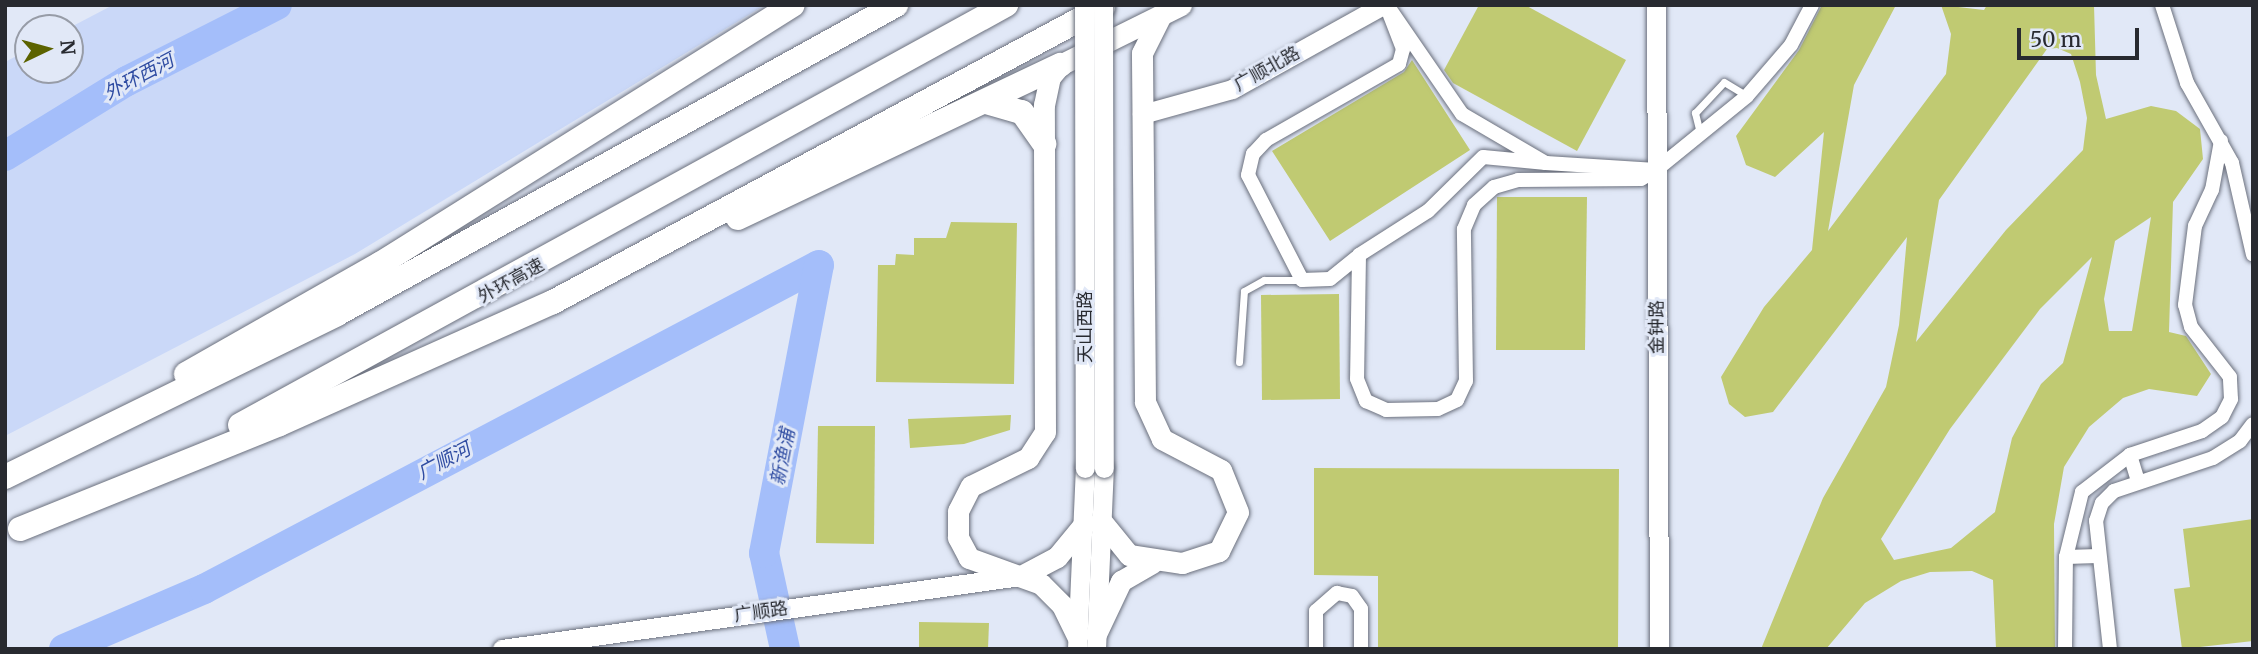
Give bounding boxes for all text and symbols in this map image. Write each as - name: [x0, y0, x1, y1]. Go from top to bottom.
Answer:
- north arrow: [14, 14, 84, 84]
- scale bar: [2020, 14, 2142, 58]
- text: 50 m: [2030, 26, 2081, 53]
- text: N: [55, 39, 81, 56]
- street label: 广顺北路: [1230, 42, 1304, 96]
- water label: 外环西河: [100, 49, 178, 105]
- street label: 外环高速: [474, 254, 548, 308]
- street label: 天山西路: [1074, 291, 1096, 363]
- street label: 金钟路: [1646, 300, 1668, 354]
- water label: 新渔浦: [766, 427, 800, 487]
- water label: 广顺河: [413, 438, 475, 484]
- street label: 广顺路: [733, 598, 789, 626]

